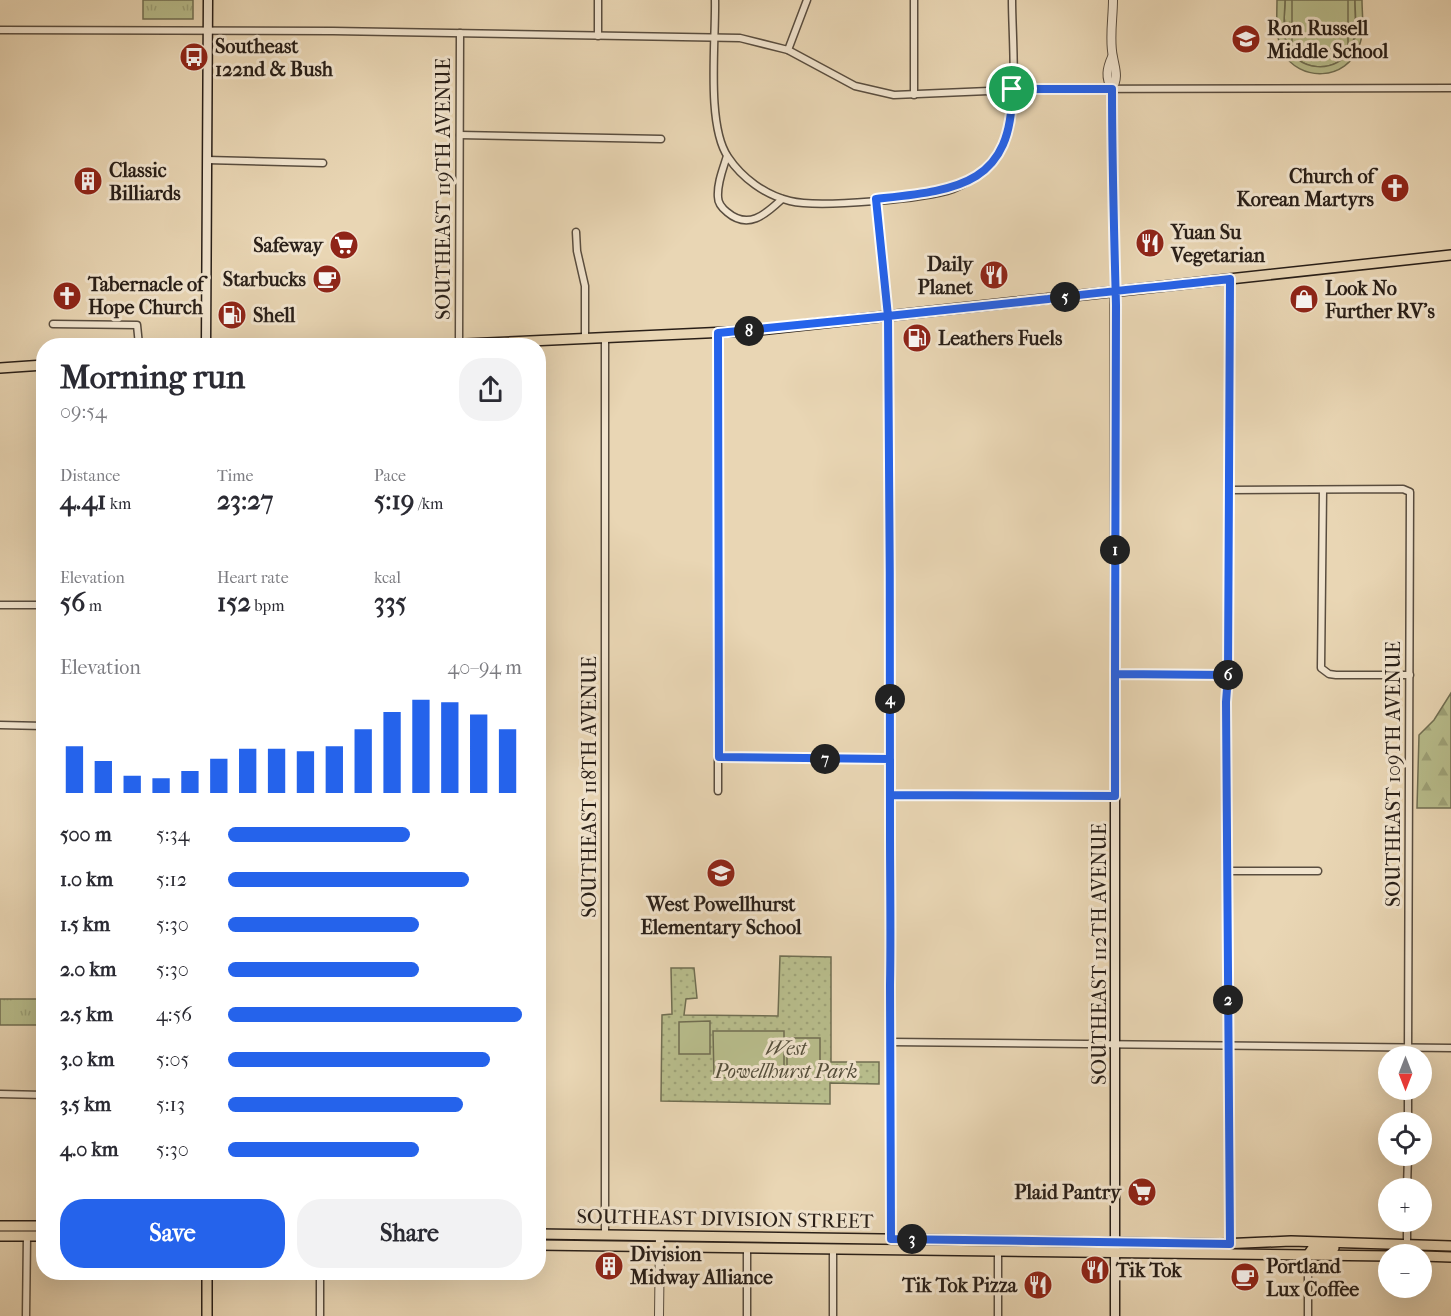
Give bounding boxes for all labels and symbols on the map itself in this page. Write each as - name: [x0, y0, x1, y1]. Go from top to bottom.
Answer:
- place label: Ron Russell Middle School: [1266, 17, 1389, 63]
- school or university icon: Ron Russell Middle School: [1230, 23, 1262, 55]
- place label: Southeast 122nd & Bush: [215, 35, 334, 81]
- bus stop icon: Southeast 122nd & Bush: [178, 41, 210, 73]
- street label: SOUTHEAST 119TH AVENUE: [432, 58, 455, 320]
- pin: [986, 63, 1037, 114]
- place label: Classic Billiards: [109, 159, 181, 205]
- building icon: Classic Billiards: [72, 165, 104, 197]
- place label: Church of Korean Martyrs: [1237, 165, 1378, 211]
- church icon: Church of Korean Martyrs: [1379, 172, 1411, 204]
- place label: Yuan Su Vegetarian: [1170, 221, 1265, 267]
- restaurant icon: Yuan Su Vegetarian: [1134, 227, 1166, 259]
- supermarket icon: Safeway: [328, 229, 360, 261]
- place label: Safeway: [253, 234, 324, 257]
- place label: Daily Planet: [918, 253, 974, 299]
- restaurant icon: Daily Planet: [978, 259, 1010, 291]
- cafe icon: Starbucks: [311, 263, 343, 295]
- place label: Starbucks: [223, 268, 307, 291]
- place label: Tabernacle of Hope Church: [87, 273, 208, 319]
- place label: Look No Further RV's: [1324, 277, 1435, 323]
- church icon: Tabernacle of Hope Church: [51, 280, 83, 312]
- pin: 5: [1050, 282, 1080, 312]
- shop icon: Look No Further RV's: [1288, 283, 1320, 315]
- fuel station icon: Shell: [216, 299, 248, 331]
- place label: Shell: [253, 304, 296, 327]
- pin: 8: [734, 316, 764, 346]
- fuel station icon: Leathers Fuels: [901, 322, 933, 354]
- place label: Leathers Fuels: [938, 327, 1063, 350]
- pin: 1: [1100, 535, 1130, 565]
- street label: SOUTHEAST 109TH AVENUE: [1382, 641, 1405, 907]
- street label: SOUTHEAST 118TH AVENUE: [578, 656, 601, 918]
- pin: 6: [1213, 660, 1243, 690]
- pin: 4: [875, 684, 905, 714]
- pin: 7: [810, 744, 840, 774]
- street label: SOUTHEAST 112TH AVENUE: [1088, 823, 1111, 1085]
- school or university icon: West Powellhurst Elementary School: [705, 857, 737, 889]
- place label: West Powellhurst Elementary School: [640, 893, 802, 939]
- pin: 2: [1213, 985, 1243, 1015]
- park label: West Powellhurst Park: [714, 1037, 857, 1083]
- north arrow: [1378, 1046, 1432, 1100]
- supermarket icon: Plaid Pantry: [1126, 1176, 1158, 1208]
- place label: Plaid Pantry: [1014, 1181, 1122, 1204]
- street label: SOUTHEAST DIVISION STREET: [576, 1205, 874, 1233]
- pin: 3: [897, 1224, 927, 1254]
- place label: Division Midway Alliance: [629, 1243, 773, 1289]
- building icon: Division Midway Alliance: [593, 1250, 625, 1282]
- restaurant icon: Tik Tok: [1079, 1254, 1111, 1286]
- place label: Portland Lux Coffee: [1266, 1255, 1359, 1301]
- place label: Tik Tok: [1115, 1259, 1182, 1282]
- cafe icon: Portland Lux Coffee: [1229, 1261, 1261, 1293]
- restaurant icon: Tik Tok Pizza: [1022, 1269, 1054, 1301]
- place label: Tik Tok Pizza: [901, 1274, 1018, 1297]

